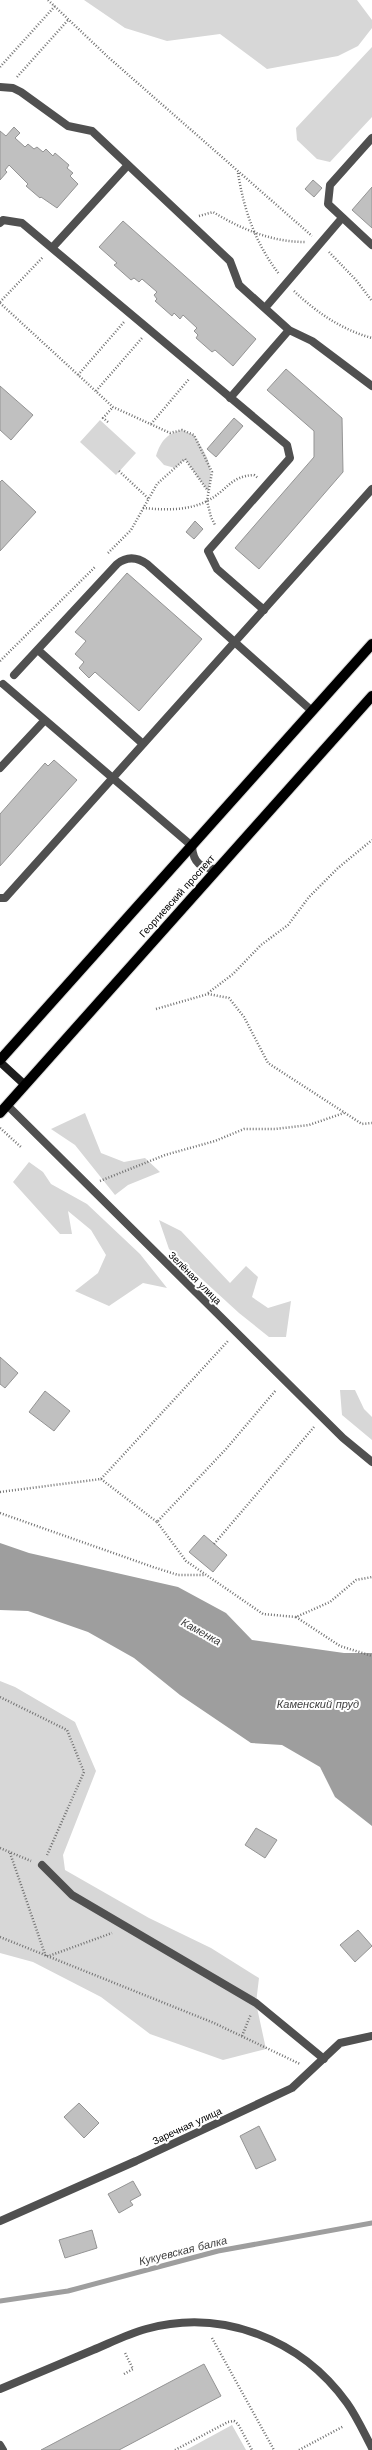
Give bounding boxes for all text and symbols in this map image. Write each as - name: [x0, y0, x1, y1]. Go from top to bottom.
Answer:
- street label: Георгиевский проспект: [137, 852, 217, 939]
- street label: Зелёная улица: [166, 1249, 224, 1307]
- water label: Каменка: [179, 1616, 223, 1648]
- water label: Каменский пруд: [277, 1698, 359, 1711]
- street label: Заречная улица: [151, 2105, 224, 2147]
- water label: Кукуевская балка: [138, 2234, 228, 2268]

